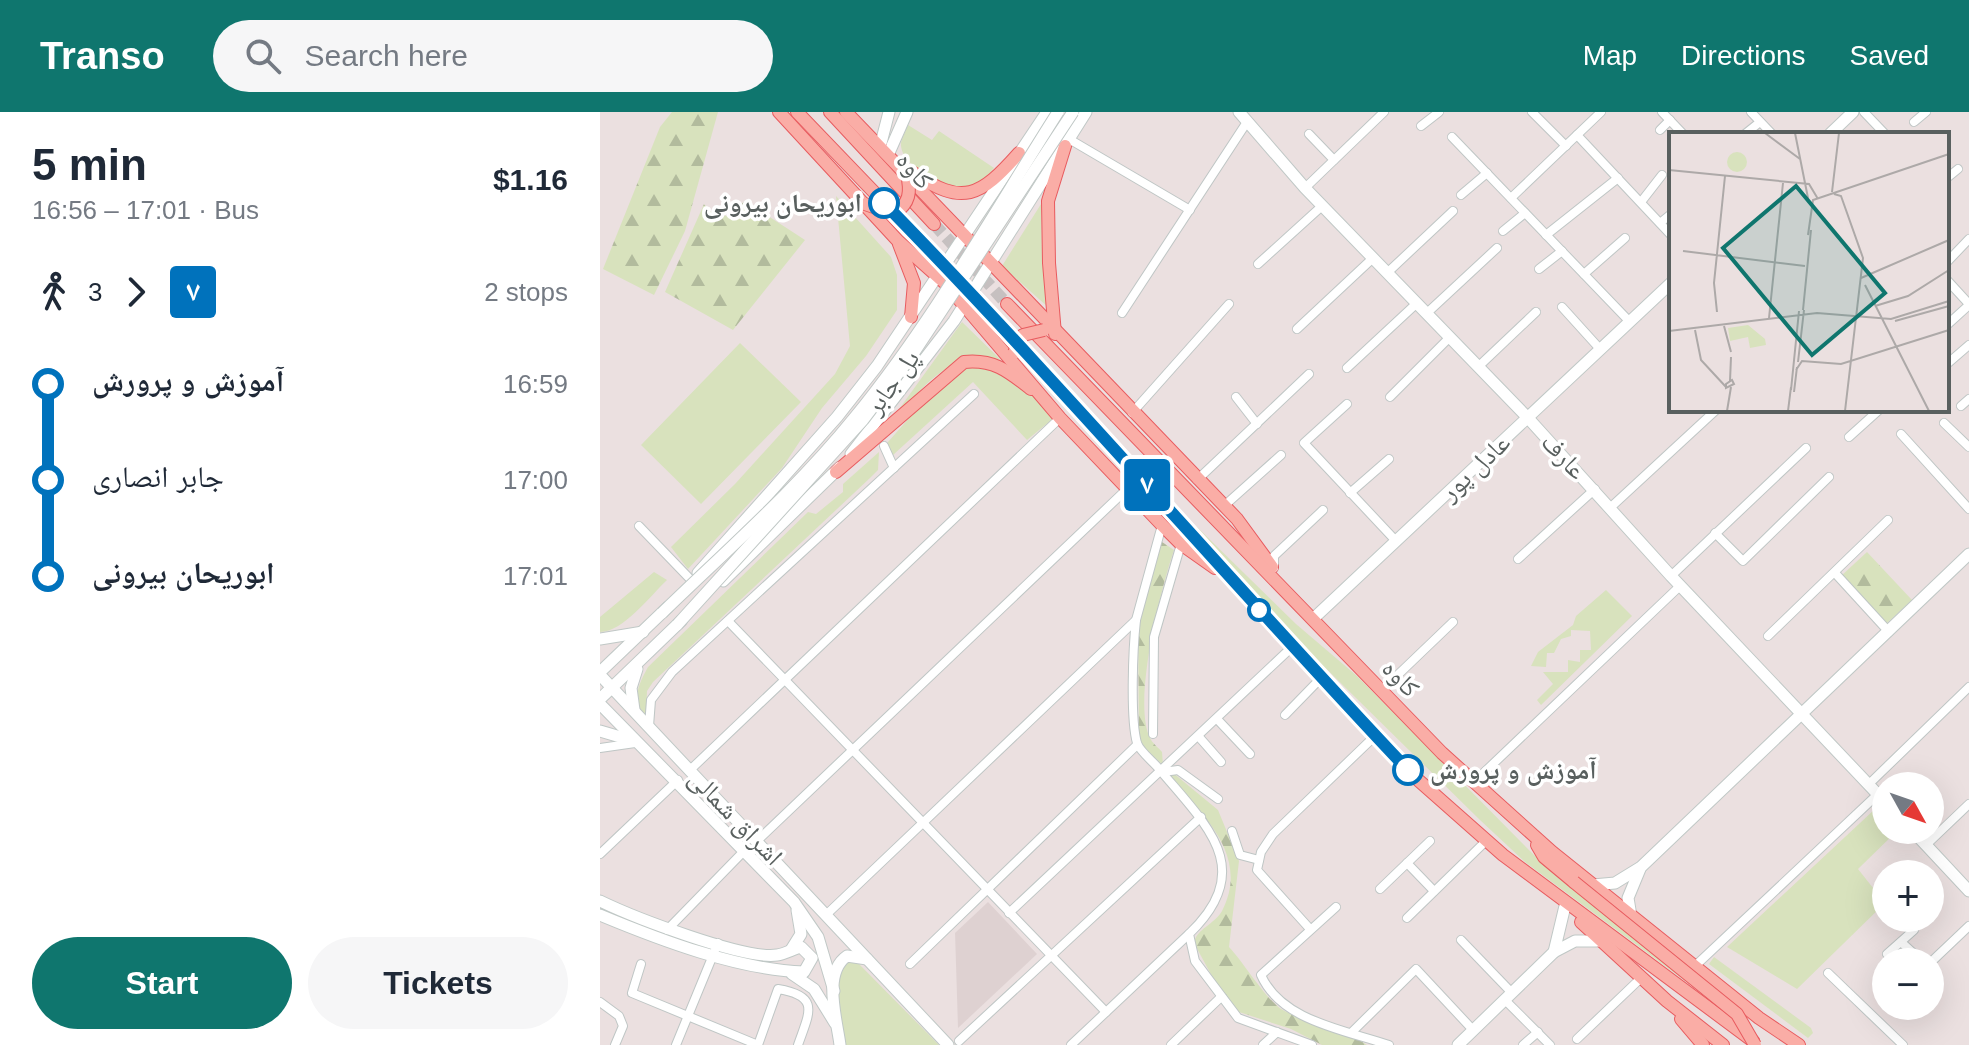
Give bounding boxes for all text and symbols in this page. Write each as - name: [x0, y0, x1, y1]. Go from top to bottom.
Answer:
- search box: [213, 20, 773, 92]
- icon: search: [241, 34, 285, 78]
- text: Transo: [40, 35, 165, 77]
- text: Search here: [305, 39, 468, 72]
- text: Map: [1583, 40, 1637, 71]
- text: Directions: [1681, 40, 1806, 71]
- text: Saved: [1850, 40, 1929, 71]
- inset map: [1669, 132, 1949, 412]
- text: 5 min: [32, 140, 147, 189]
- street label: کاوه: [890, 145, 940, 195]
- text: $1.16: [493, 163, 568, 196]
- place label: ابوریحان بیرونی: [704, 188, 862, 219]
- marker: ابوریحان بیرونی: [869, 188, 899, 218]
- text: 16:56 – 17:01 · Bus: [32, 195, 259, 225]
- icon: walk: [32, 270, 76, 314]
- icon: forward: [114, 270, 158, 314]
- text: ۷: [186, 276, 200, 307]
- text: 3: [88, 277, 102, 307]
- text: 2 stops: [484, 277, 568, 307]
- street label: پل جابر: [858, 344, 926, 422]
- text: آموزش و پرورش: [92, 364, 284, 397]
- text: 16:59: [503, 369, 568, 399]
- street label: عادل پور: [1433, 427, 1517, 508]
- street label: عارف: [1535, 427, 1593, 485]
- line badge: ۷: [1121, 459, 1173, 511]
- text: جابر انصاری: [92, 460, 224, 493]
- text: 17:00: [503, 465, 568, 495]
- text: ۷: [1140, 469, 1154, 500]
- text: ابوریحان بیرونی: [92, 556, 275, 589]
- text: 17:01: [503, 561, 568, 591]
- unlabelled marker: [1248, 599, 1270, 621]
- street label: کاوه: [1376, 653, 1426, 703]
- marker: آموزش و پرورش: [1393, 755, 1423, 785]
- place label: آموزش و پرورش: [1430, 755, 1597, 786]
- street label: اشراق شمالی: [682, 763, 789, 872]
- north arrow: [1872, 772, 1944, 844]
- map controls: [1872, 772, 1944, 1020]
- button: +: [1872, 860, 1944, 932]
- button: Start: [32, 937, 292, 1029]
- button: Tickets: [308, 937, 568, 1029]
- button: −: [1872, 948, 1944, 1020]

